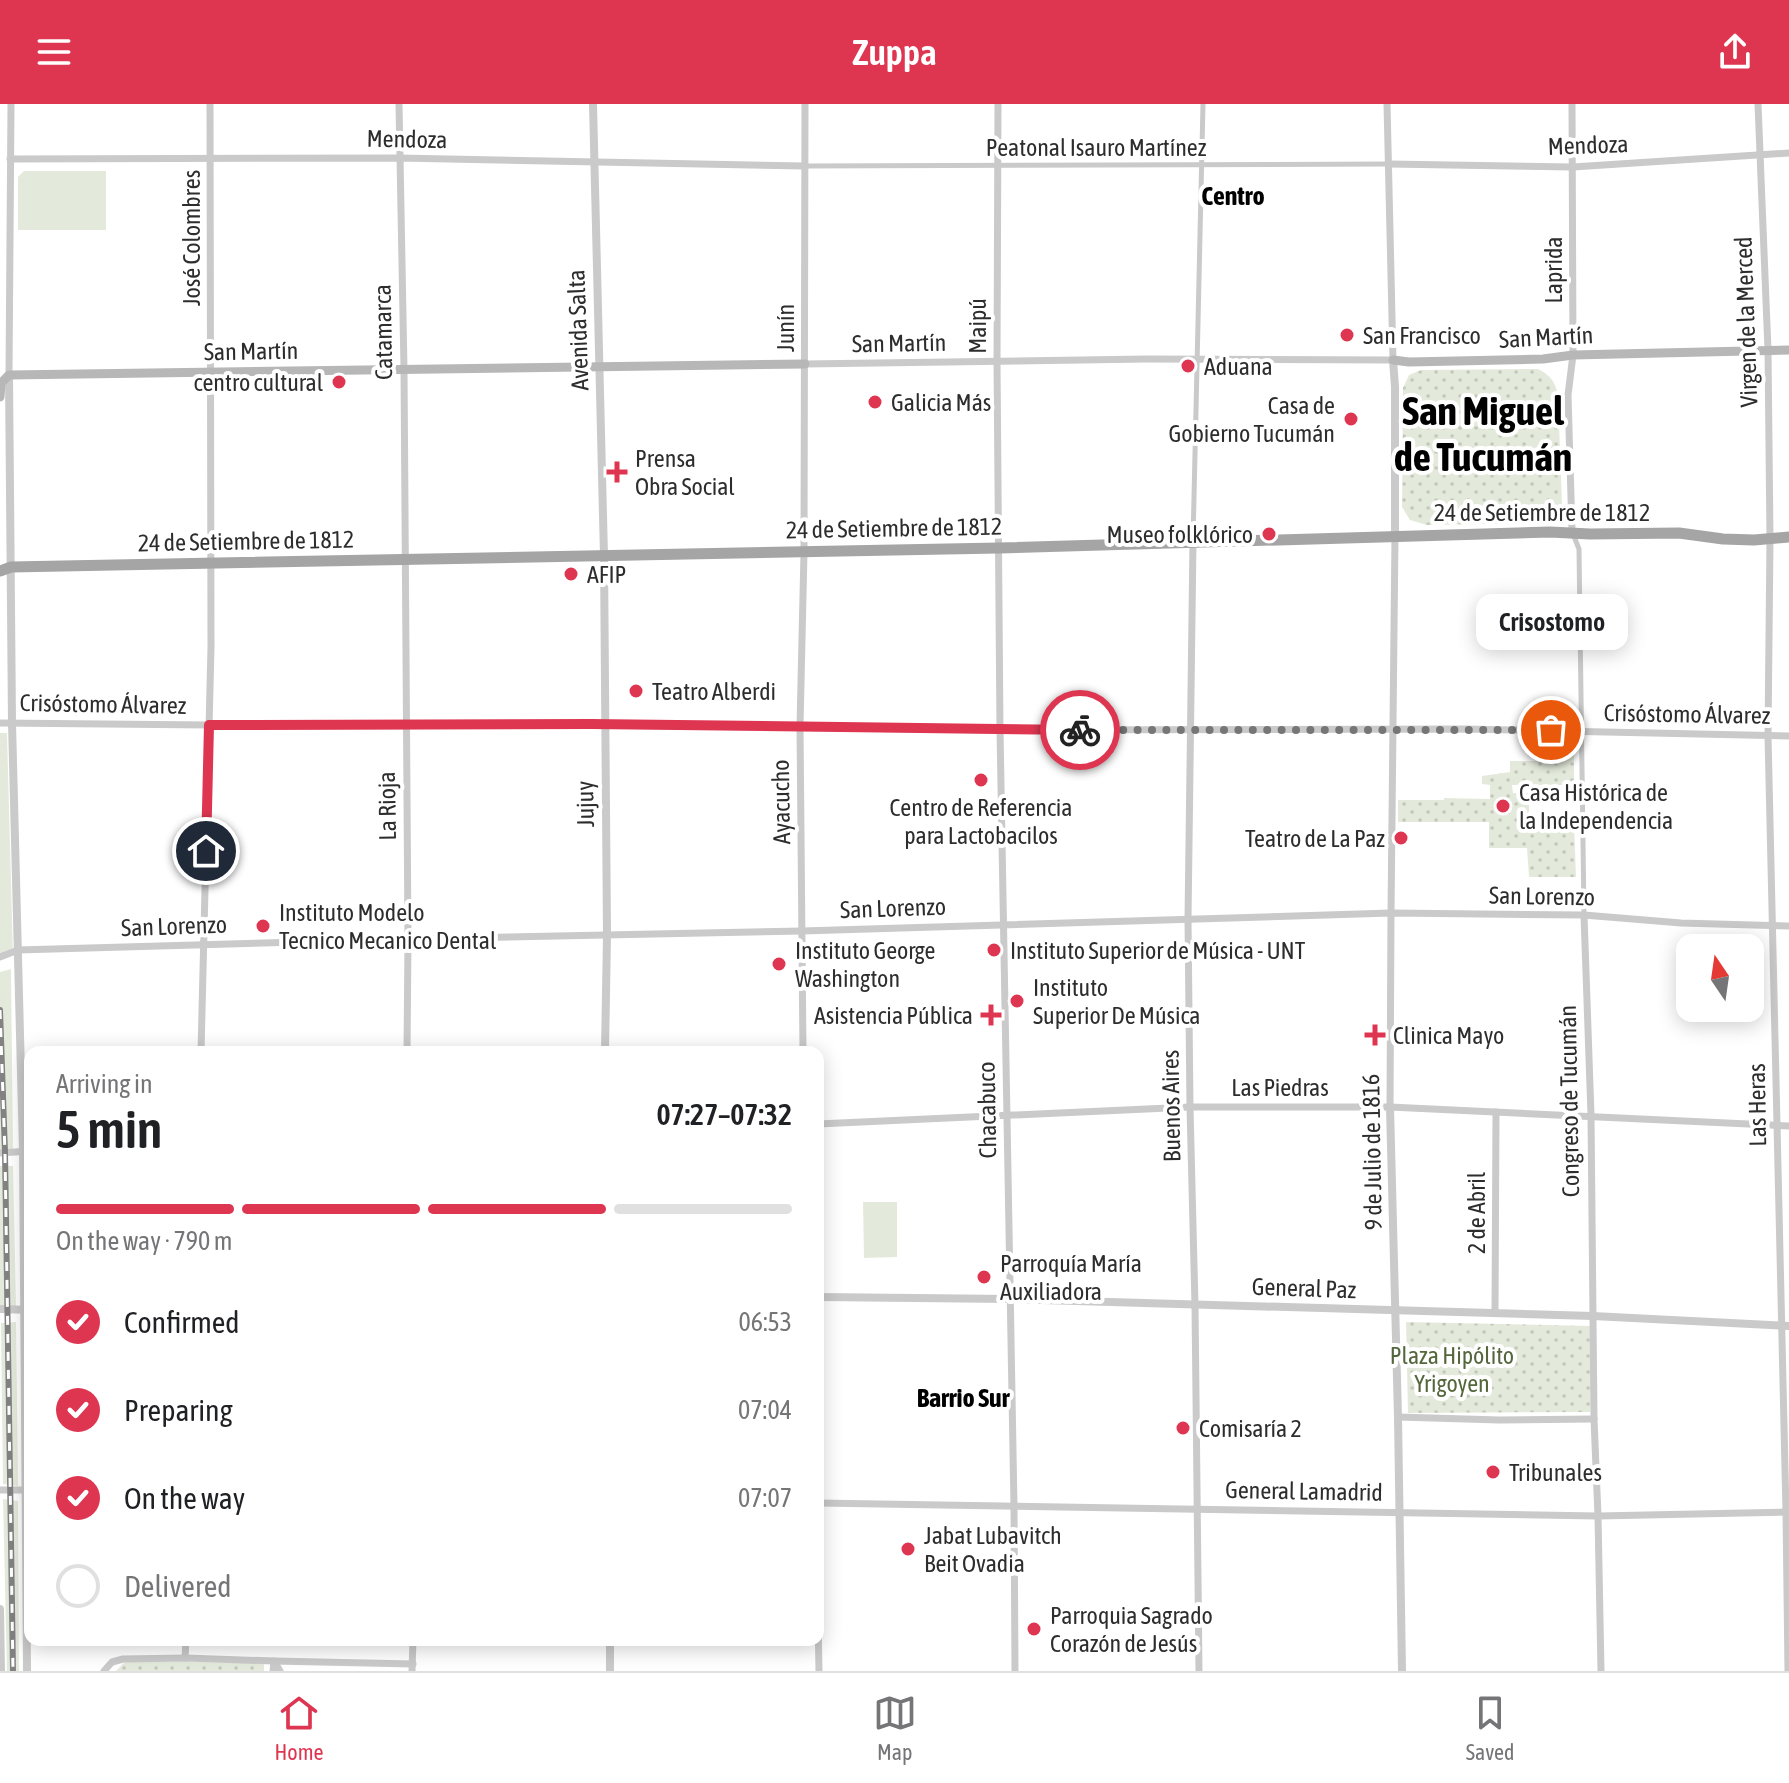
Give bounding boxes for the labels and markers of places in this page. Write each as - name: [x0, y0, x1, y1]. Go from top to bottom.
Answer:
- place label: San Francisco: [1363, 322, 1481, 349]
- marker: San Francisco: [1338, 326, 1356, 344]
- place label: Aduana: [1204, 353, 1273, 380]
- marker: Aduana: [1179, 357, 1197, 375]
- place label: centro cultural: [194, 369, 324, 396]
- marker: centro cultural: [330, 373, 348, 391]
- place label: Galicia Más: [891, 389, 991, 416]
- place label: Casa de Gobierno Tucumán: [1168, 392, 1335, 447]
- marker: Galicia Más: [866, 393, 884, 411]
- marker: Casa de Gobierno Tucumán: [1342, 410, 1360, 428]
- place label: Prensa Obra Social: [635, 445, 735, 500]
- marker: Prensa Obra Social: [606, 461, 628, 483]
- place label: Museo folklórico: [1107, 521, 1253, 548]
- marker: Museo folklórico: [1260, 525, 1278, 543]
- place label: AFIP: [587, 561, 626, 588]
- marker: AFIP: [562, 565, 580, 583]
- callout: Crisostomo: [1475, 594, 1627, 650]
- place label: Teatro Alberdi: [652, 678, 776, 705]
- marker: Teatro Alberdi: [627, 682, 645, 700]
- pin: [1517, 696, 1585, 764]
- marker: Centro de Referencia para Lactobacilos: [972, 771, 990, 789]
- place label: Casa Histórica de la Independencia: [1519, 779, 1673, 834]
- place label: Centro de Referencia para Lactobacilos: [889, 794, 1073, 849]
- marker: Casa Histórica de la Independencia: [1494, 797, 1512, 815]
- pin: [172, 817, 240, 885]
- place label: Teatro de La Paz: [1245, 825, 1385, 852]
- marker: Teatro de La Paz: [1392, 829, 1410, 847]
- place label: Instituto Modelo Tecnico Mecanico Dental: [279, 899, 497, 954]
- marker: Instituto Modelo Tecnico Mecanico Dental: [254, 917, 272, 935]
- place label: Instituto George Washington: [795, 937, 935, 992]
- place label: Instituto Superior de Música - UNT: [1010, 937, 1306, 964]
- marker: Instituto Superior de Música - UNT: [985, 941, 1003, 959]
- marker: Instituto George Washington: [770, 955, 788, 973]
- place label: Instituto Superior De Música: [1033, 974, 1201, 1029]
- marker: Instituto Superior De Música: [1008, 992, 1026, 1010]
- place label: Asistencia Pública: [814, 1002, 973, 1029]
- marker: Asistencia Pública: [980, 1004, 1002, 1026]
- place label: Clinica Mayo: [1393, 1022, 1504, 1049]
- marker: Clinica Mayo: [1364, 1024, 1386, 1046]
- place label: Parroquía María Auxiliadora: [1000, 1250, 1142, 1305]
- marker: Parroquía María Auxiliadora: [975, 1268, 993, 1286]
- place label: Comisaría 2: [1199, 1415, 1302, 1442]
- marker: Comisaría 2: [1174, 1419, 1192, 1437]
- place label: Tribunales: [1509, 1459, 1602, 1486]
- marker: Tribunales: [1484, 1463, 1502, 1481]
- place label: Jabat Lubavitch Beit Ovadia: [924, 1522, 1062, 1577]
- marker: Jabat Lubavitch Beit Ovadia: [899, 1540, 917, 1558]
- place label: Parroquia Sagrado Corazón de Jesús: [1050, 1602, 1213, 1657]
- marker: Parroquia Sagrado Corazón de Jesús: [1025, 1620, 1043, 1638]

